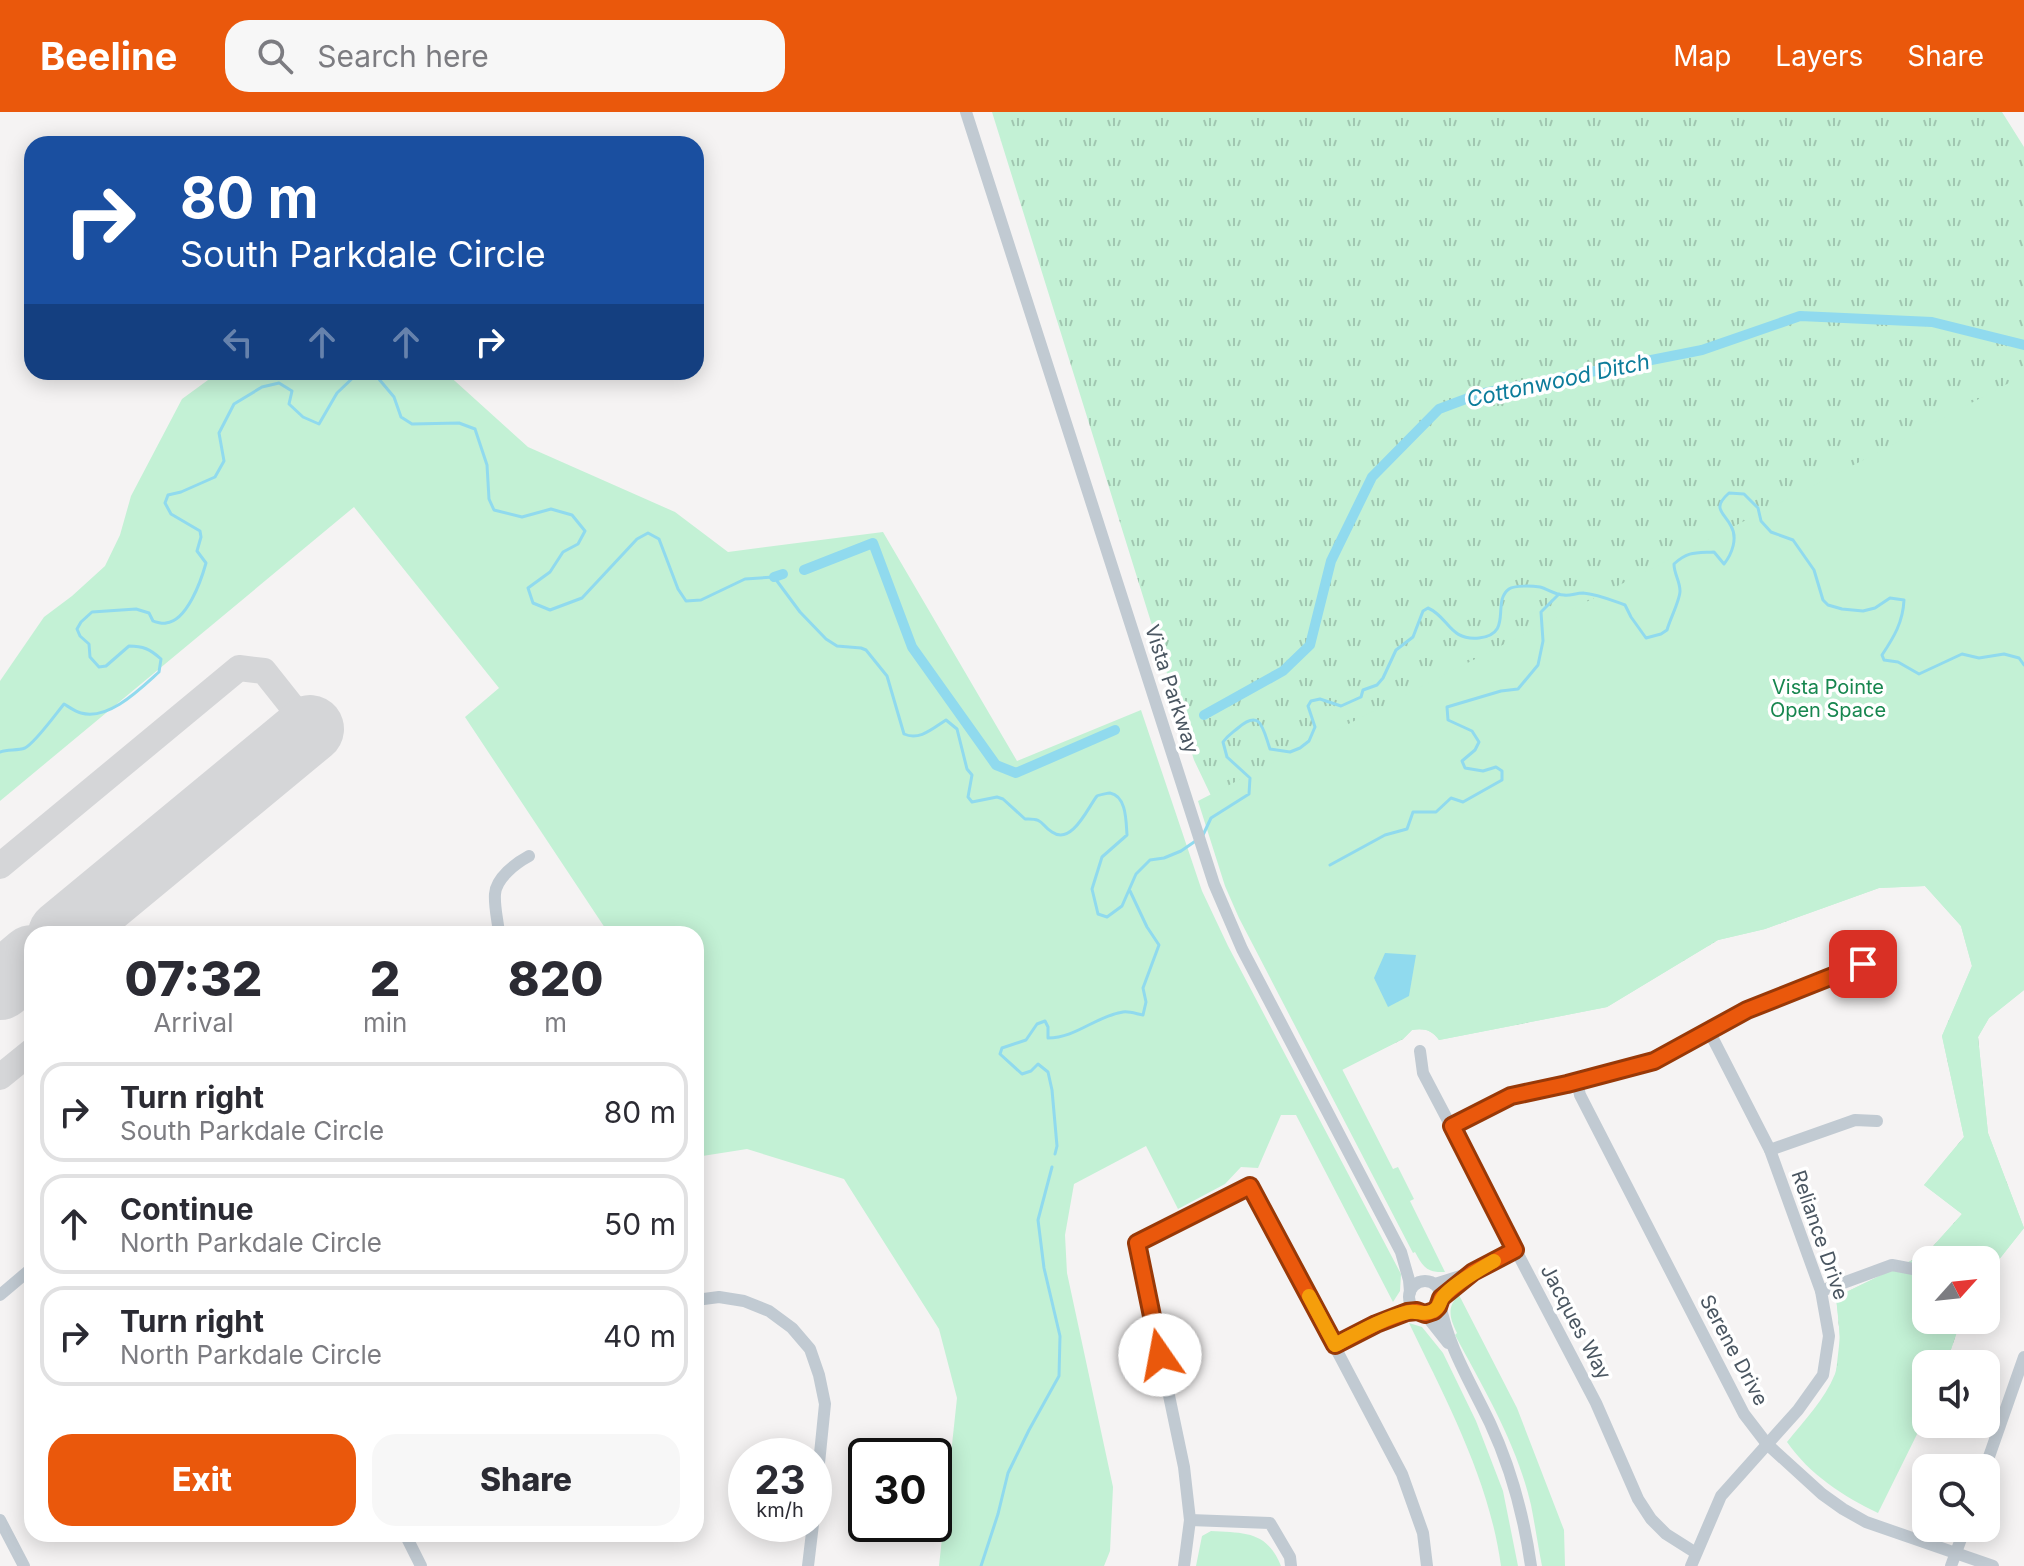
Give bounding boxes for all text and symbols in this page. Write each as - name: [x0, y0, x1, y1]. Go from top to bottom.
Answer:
- search box: [225, 20, 785, 92]
- text: Beeline: [40, 33, 177, 79]
- icon: search: [253, 34, 297, 78]
- text: Search here: [317, 38, 489, 74]
- text: Map: [1673, 39, 1731, 73]
- text: Layers: [1775, 39, 1863, 73]
- text: Share: [1907, 39, 1984, 73]
- text: 80 m: [180, 164, 319, 232]
- icon: right: [48, 168, 152, 272]
- text: South Parkdale Circle: [180, 232, 546, 276]
- icon: left: [216, 320, 260, 364]
- icon: ahead: [300, 320, 344, 364]
- icon: ahead: [384, 320, 428, 364]
- icon: right: [468, 320, 512, 364]
- water label: Cottonwood Ditch: [1464, 348, 1652, 412]
- street label: Vista Parkway: [1140, 622, 1204, 756]
- park label: Vista Pointe Open Space: [1770, 675, 1886, 722]
- pin: [1829, 930, 1897, 998]
- icon: arrive: [1841, 942, 1885, 986]
- text: 07:32: [124, 949, 262, 1008]
- text: 2: [370, 949, 400, 1008]
- text: 820: [508, 949, 603, 1008]
- text: Arrival: [153, 1007, 233, 1038]
- text: min: [363, 1007, 407, 1038]
- text: m: [544, 1007, 567, 1038]
- text: Turn right: [120, 1079, 264, 1115]
- icon: right: [52, 1090, 96, 1134]
- text: 80 m: [604, 1094, 676, 1130]
- text: South Parkdale Circle: [120, 1115, 384, 1146]
- street label: Reliance Drive: [1787, 1167, 1853, 1303]
- text: Continue: [120, 1191, 254, 1227]
- icon: ahead: [52, 1202, 96, 1246]
- text: 50 m: [604, 1206, 676, 1242]
- text: North Parkdale Circle: [120, 1227, 382, 1258]
- north arrow: [1912, 1246, 2000, 1334]
- map controls: [1912, 1246, 2000, 1542]
- street label: Jacques Way: [1536, 1260, 1616, 1384]
- street label: Serene Drive: [1695, 1290, 1773, 1410]
- text: Turn right: [120, 1303, 264, 1339]
- position arrow: [1118, 1313, 1202, 1397]
- icon: right: [52, 1314, 96, 1358]
- text: 40 m: [603, 1318, 676, 1354]
- text: North Parkdale Circle: [120, 1339, 382, 1370]
- button: sound: [1912, 1350, 2000, 1438]
- button: Exit: [48, 1434, 356, 1526]
- button: Share: [372, 1434, 680, 1526]
- speed limit sign: 30: [848, 1438, 952, 1542]
- button: search: [1912, 1454, 2000, 1542]
- text: 23: [754, 1455, 806, 1504]
- text: km/h: [756, 1498, 804, 1522]

